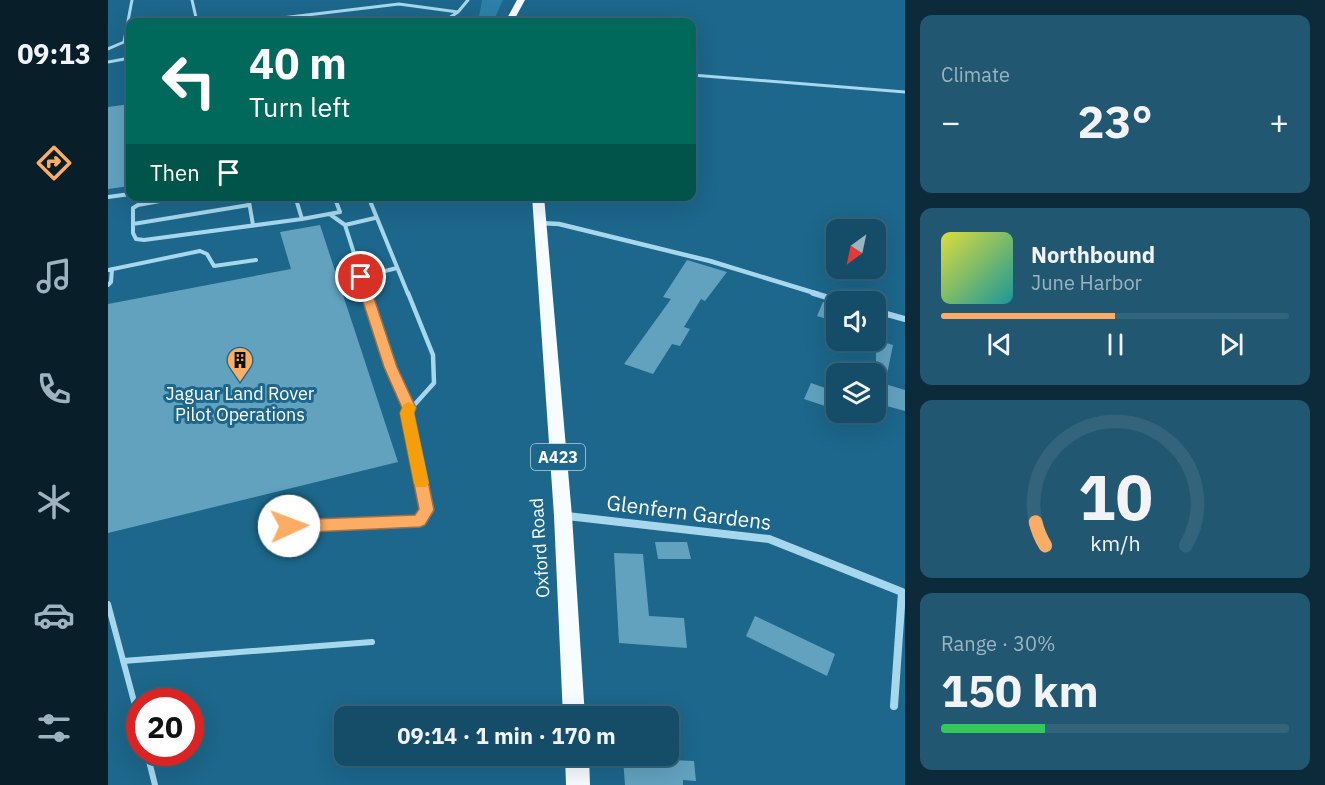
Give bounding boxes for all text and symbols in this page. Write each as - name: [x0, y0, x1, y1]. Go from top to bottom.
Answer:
- text: 09:13: [17, 36, 91, 71]
- text: 40 m: [249, 36, 347, 91]
- icon: left: [150, 42, 228, 120]
- text: Climate: [941, 61, 1010, 88]
- text: Turn left: [249, 89, 350, 124]
- text: 23°: [1077, 92, 1153, 150]
- text: −: [941, 100, 961, 143]
- text: +: [1269, 100, 1289, 143]
- icon: directions: [33, 142, 75, 184]
- icon: arrive: [212, 156, 245, 189]
- text: Then: [150, 158, 200, 187]
- north arrow: [826, 219, 886, 279]
- map controls: [826, 219, 886, 423]
- text: Northbound: [1031, 240, 1155, 269]
- pin: [335, 251, 386, 302]
- icon: music: [33, 255, 75, 297]
- icon: arrive: [344, 260, 377, 293]
- text: June Harbor: [1031, 269, 1142, 296]
- button: sound: [826, 291, 886, 351]
- icon: previous: [983, 328, 1016, 361]
- icon: pause: [1099, 328, 1132, 361]
- icon: next: [1215, 328, 1248, 361]
- building icon: Jaguar Land Rover Pilot Operations: [225, 345, 255, 383]
- button: layers: [826, 363, 886, 423]
- icon: phone: [33, 368, 75, 410]
- place label: Jaguar Land Rover Pilot Operations: [166, 382, 315, 426]
- road number: A423: [531, 444, 585, 470]
- text: 10: [1078, 456, 1152, 537]
- icon: climate: [33, 481, 75, 523]
- street label: Glenfern Gardens: [605, 488, 773, 536]
- position arrow: [257, 494, 321, 558]
- street label: Oxford Road: [525, 497, 554, 599]
- text: km/h: [1090, 529, 1140, 557]
- icon: car: [33, 594, 75, 636]
- text: Range · 30%: [941, 630, 1056, 657]
- text: 150 km: [941, 661, 1099, 719]
- speed limit sign: 20: [126, 688, 204, 766]
- icon: filters: [33, 707, 75, 749]
- text: 09:14 · 1 min · 170 m: [397, 721, 616, 750]

